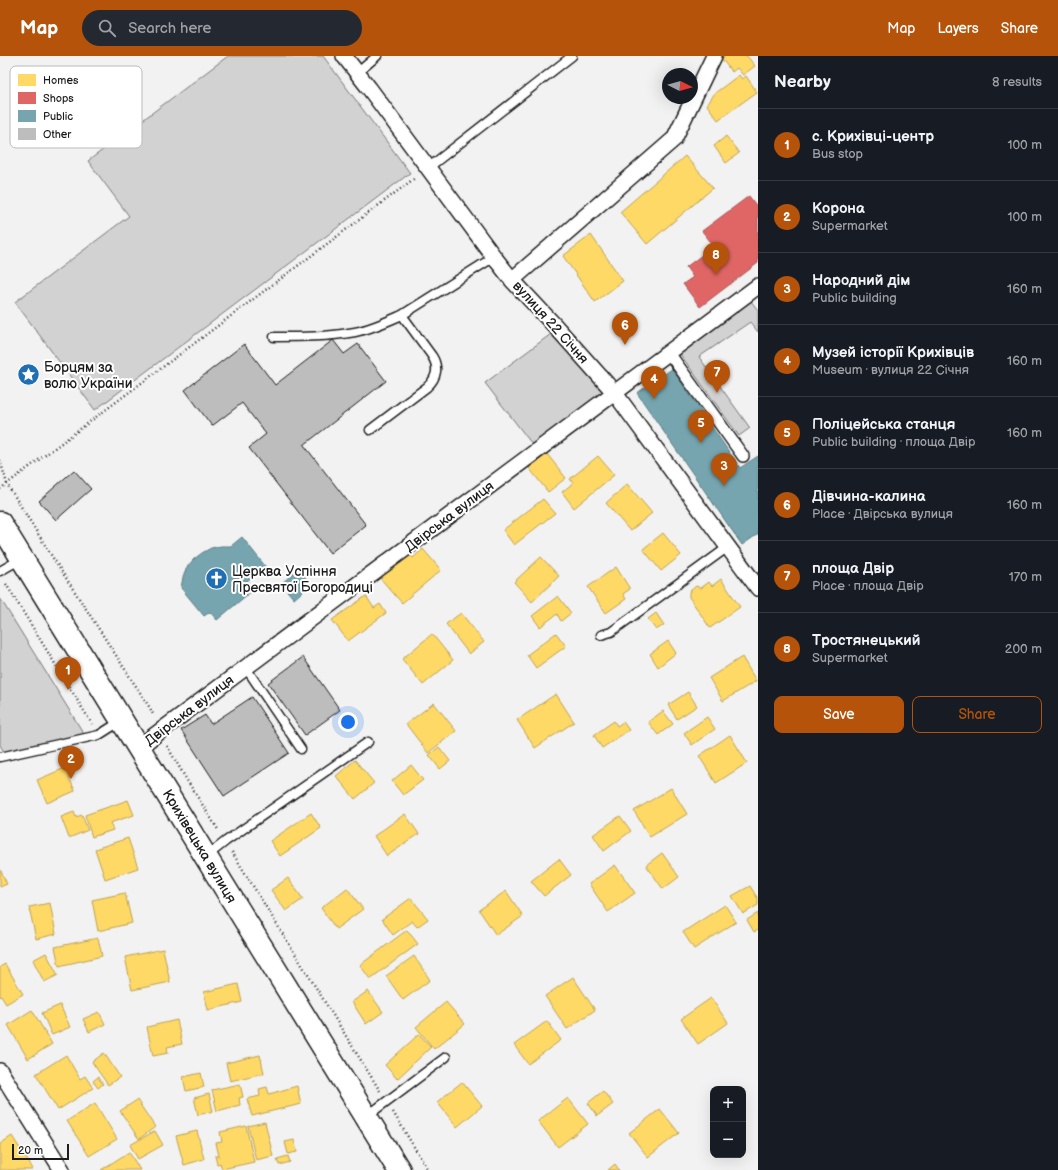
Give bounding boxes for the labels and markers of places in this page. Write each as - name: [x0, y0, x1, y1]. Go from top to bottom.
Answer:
- pin: 8: [703, 242, 729, 275]
- pin: 6: [612, 312, 638, 345]
- place label: Борцям за волю України: [44, 359, 132, 392]
- pin: 7: [704, 360, 730, 393]
- place icon: Борцям за волю України: [15, 362, 41, 388]
- pin: 4: [641, 366, 667, 399]
- pin: 5: [688, 410, 714, 443]
- pin: 3: [711, 453, 737, 486]
- place label: Церква Успіння Пресвятої Богородиці: [232, 563, 373, 596]
- church icon: Церква Успіння Пресвятої Богородиці: [203, 566, 229, 592]
- pin: 1: [55, 657, 81, 690]
- pin: 2: [58, 746, 84, 779]

